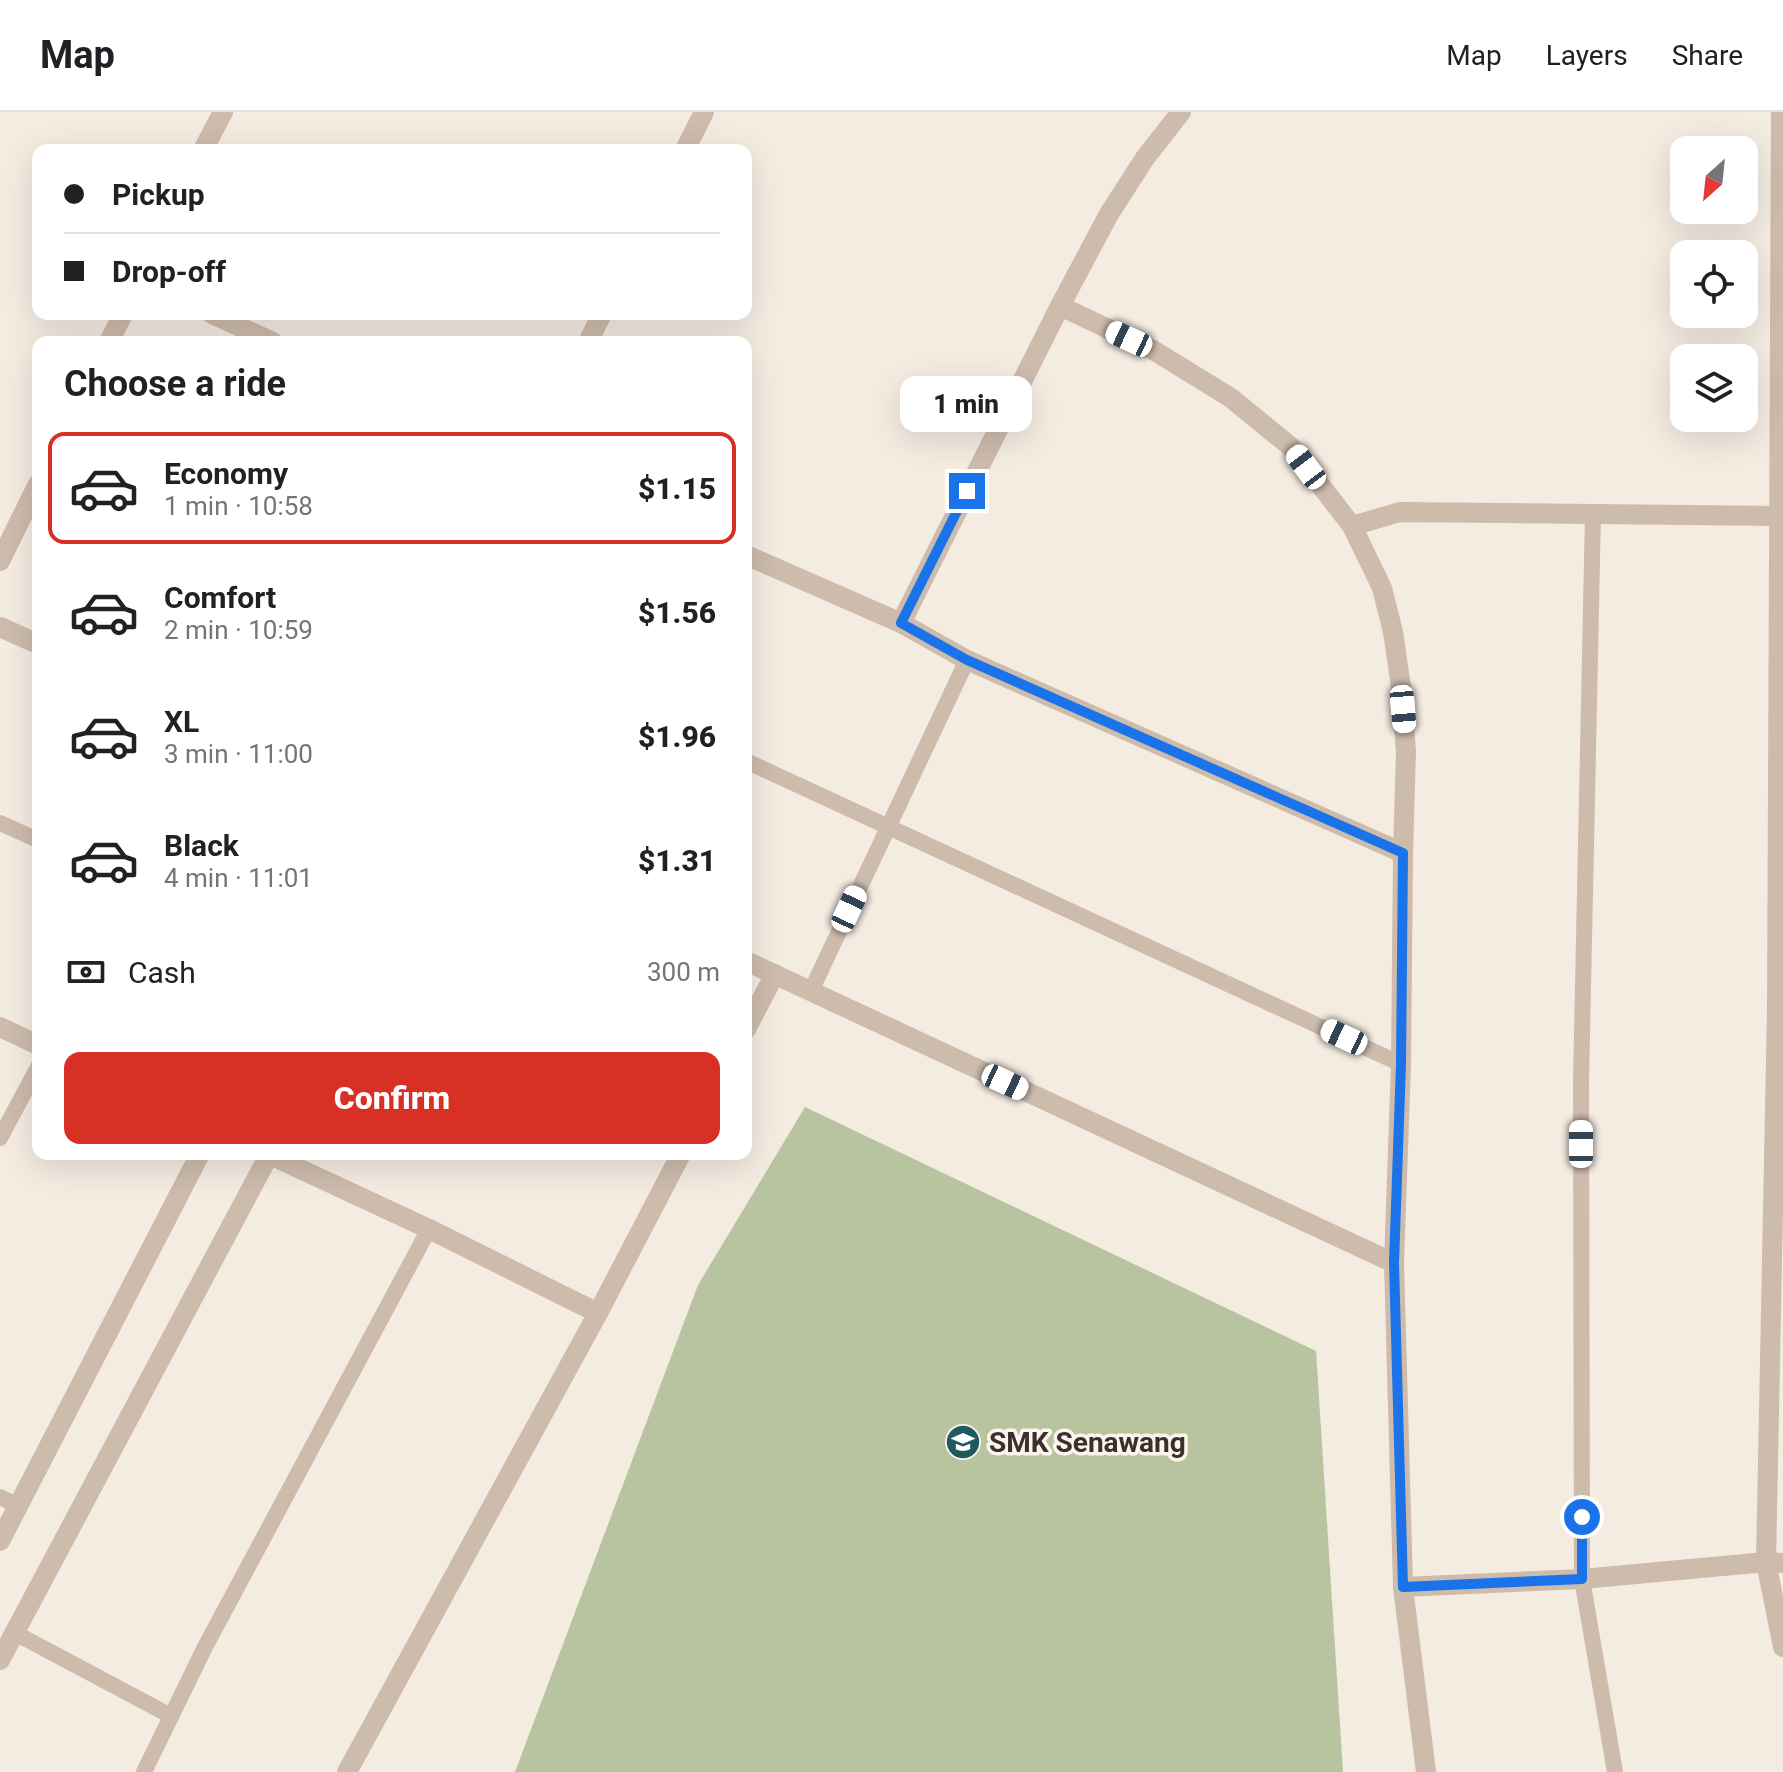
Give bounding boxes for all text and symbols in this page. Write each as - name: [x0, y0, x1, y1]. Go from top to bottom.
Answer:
- text: Map: [40, 33, 115, 77]
- text: Map: [1446, 39, 1502, 72]
- text: Layers: [1546, 39, 1628, 72]
- text: Share: [1672, 39, 1743, 72]
- north arrow: [1670, 136, 1758, 224]
- map controls: [1670, 136, 1758, 432]
- text: Pickup: [112, 177, 205, 212]
- button: locate: [1670, 240, 1758, 328]
- text: Drop-off: [112, 254, 226, 289]
- car: [1102, 318, 1156, 360]
- button: layers: [1670, 344, 1758, 432]
- text: Choose a ride: [64, 363, 286, 405]
- callout: 1 min: [901, 375, 1033, 431]
- text: 1 min: [933, 389, 999, 419]
- car: [1282, 441, 1330, 493]
- icon: car: [68, 452, 140, 524]
- text: Economy: [164, 456, 288, 491]
- text: $1.15: [638, 471, 716, 506]
- route end: [949, 473, 985, 509]
- text: 1 min · 10:58: [164, 491, 313, 521]
- icon: car: [68, 576, 140, 648]
- text: Comfort: [164, 580, 276, 615]
- text: $1.56: [638, 595, 716, 630]
- text: 2 min · 10:59: [164, 615, 313, 645]
- car: [1389, 684, 1417, 734]
- icon: car: [68, 700, 140, 772]
- text: XL: [164, 704, 199, 739]
- text: $1.96: [638, 719, 716, 754]
- text: 3 min · 11:00: [164, 739, 313, 769]
- icon: car: [68, 824, 140, 896]
- text: Black: [164, 828, 239, 863]
- text: $1.31: [638, 843, 716, 878]
- text: 4 min · 11:01: [164, 863, 313, 893]
- car: [828, 882, 870, 936]
- icon: cash: [64, 950, 108, 994]
- text: Cash: [128, 955, 196, 990]
- text: 300 m: [647, 957, 720, 987]
- car: [1317, 1016, 1371, 1058]
- button: Confirm: [64, 1052, 720, 1144]
- car: [978, 1061, 1032, 1103]
- car: [1569, 1120, 1593, 1168]
- school or university icon: SMK Senawang: [944, 1423, 982, 1461]
- place label: SMK Senawang: [989, 1426, 1186, 1459]
- route start: [1564, 1499, 1600, 1535]

